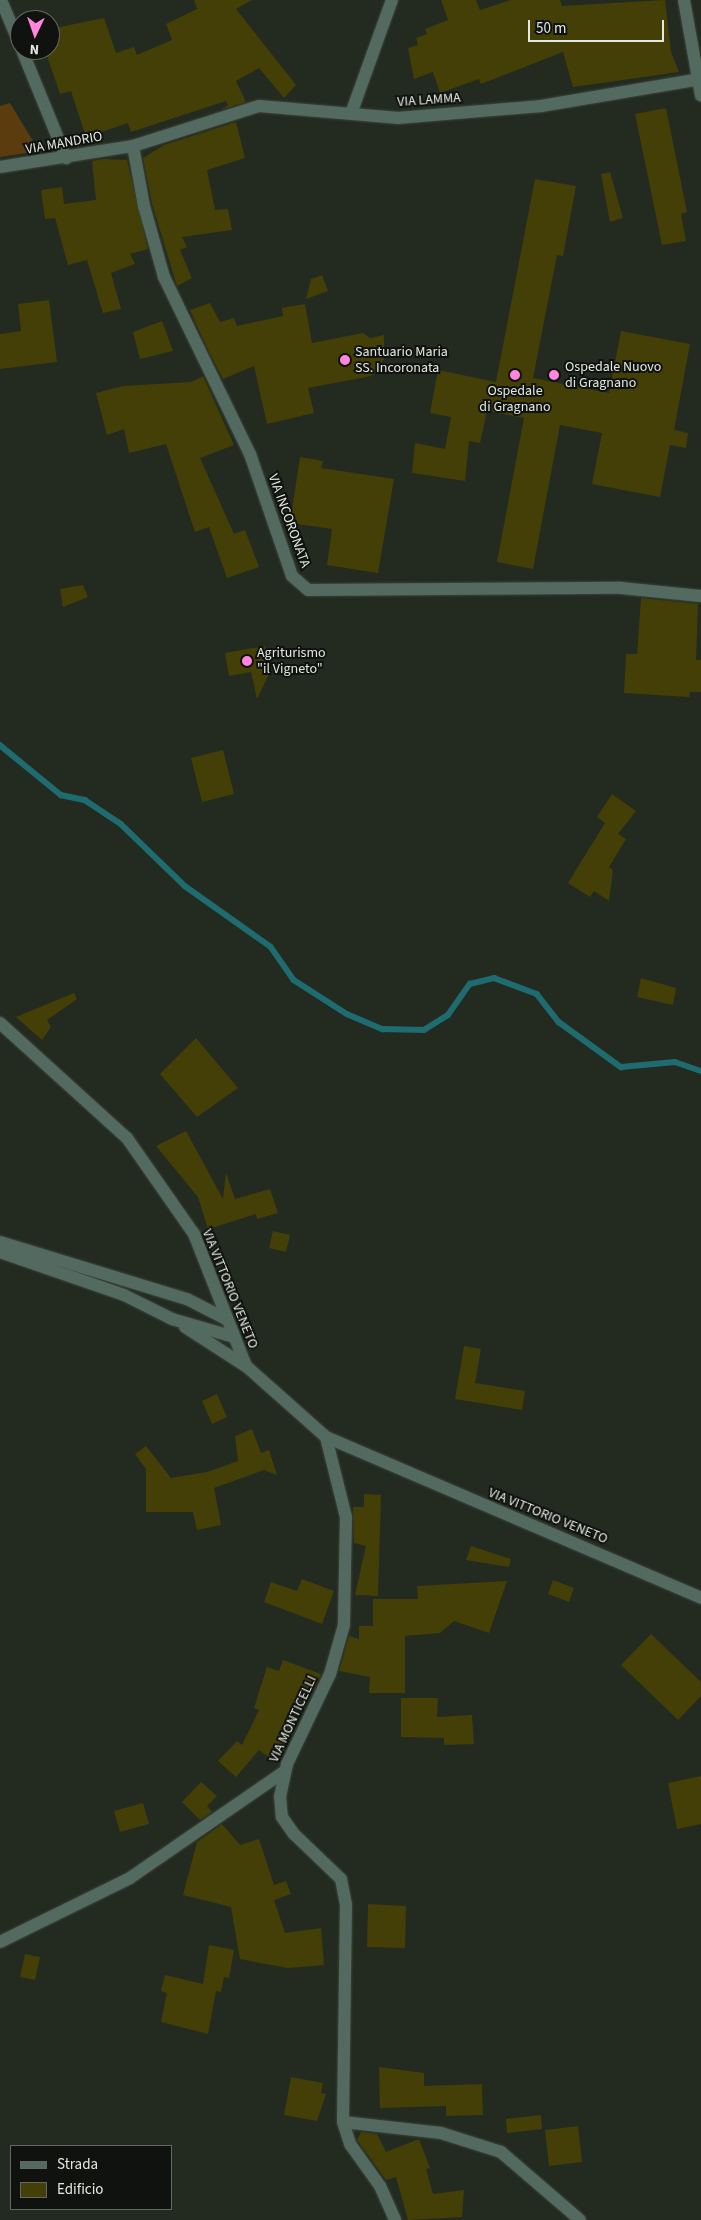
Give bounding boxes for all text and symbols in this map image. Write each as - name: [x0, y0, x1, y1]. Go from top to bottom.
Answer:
- north arrow: [10, 10, 60, 60]
- scale bar: [531, 10, 667, 42]
- text: 50 m: [536, 18, 566, 39]
- text: N: [29, 39, 39, 59]
- street label: VIA LAMMA: [397, 89, 461, 111]
- street label: VIA MANDRIO: [24, 128, 104, 158]
- place label: Santuario Maria SS. Incoronata: [355, 344, 448, 377]
- marker: Santuario Maria SS. Incoronata: [339, 354, 351, 366]
- place label: Ospedale Nuovo di Gragnano: [565, 359, 661, 392]
- marker: Ospedale Nuovo di Gragnano: [547, 368, 561, 382]
- marker: Ospedale di Gragnano: [509, 369, 521, 381]
- place label: Ospedale di Gragnano: [479, 383, 551, 416]
- street label: VIA INCORONATA: [264, 472, 314, 570]
- place label: Agriturismo "il Vigneto": [257, 645, 326, 678]
- marker: Agriturismo "il Vigneto": [241, 655, 253, 667]
- street label: VIA VITTORIO VENETO: [198, 1227, 262, 1351]
- street label: VIA VITTORIO VENETO: [486, 1484, 610, 1548]
- street label: VIA MONTICELLI: [266, 1673, 320, 1765]
- legend: [10, 2145, 172, 2210]
- text: Strada: [57, 2154, 98, 2175]
- text: Edificio: [57, 2179, 104, 2200]

